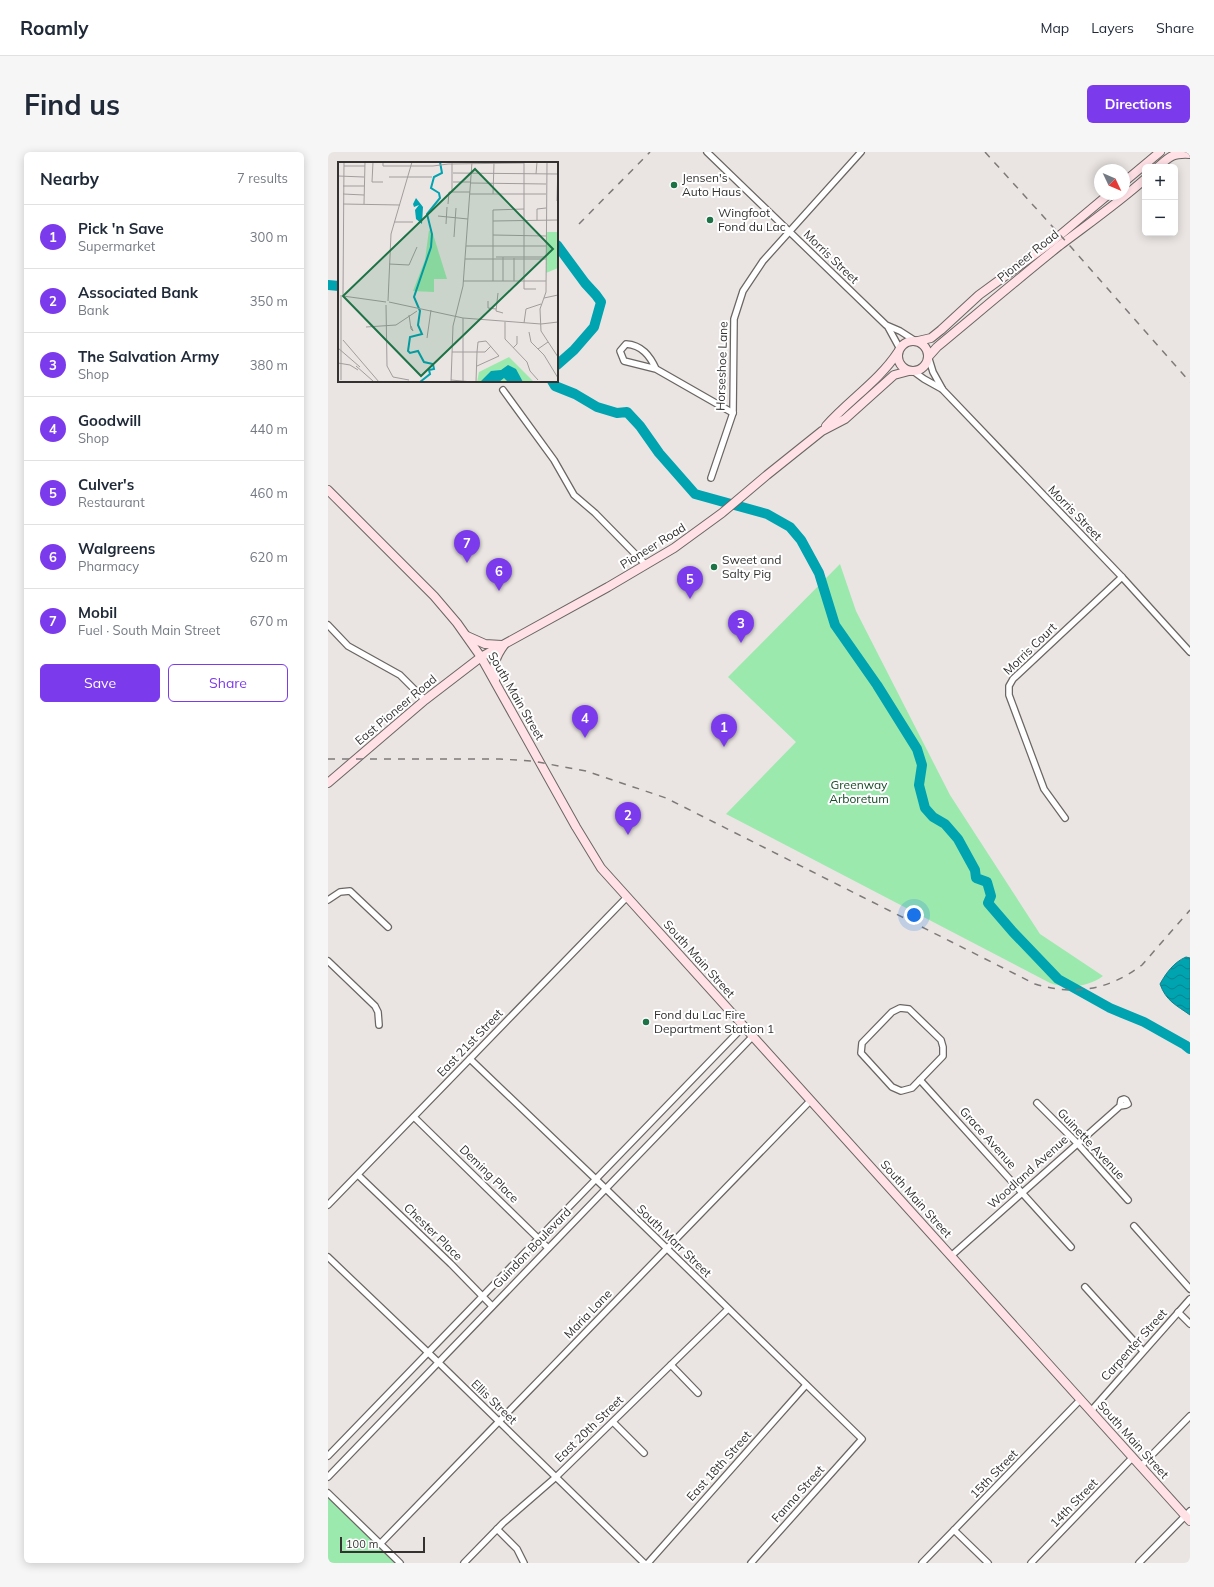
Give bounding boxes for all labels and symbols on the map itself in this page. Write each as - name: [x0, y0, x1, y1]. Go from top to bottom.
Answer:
- inset map: [338, 162, 558, 382]
- north arrow: [1094, 164, 1130, 200]
- place label: Jensen's Auto Haus: [682, 170, 741, 199]
- marker: Jensen's Auto Haus: [669, 180, 679, 190]
- place label: Wingfoot Fond du Lac: [718, 205, 786, 234]
- marker: Wingfoot Fond du Lac: [705, 215, 715, 225]
- street label: Pioneer Road: [994, 226, 1061, 285]
- street label: Morris Street: [801, 227, 862, 287]
- street label: Horseshoe Lane: [712, 321, 731, 411]
- street label: Morris Street: [1045, 482, 1105, 543]
- street label: Pioneer Road: [617, 519, 688, 572]
- pin: 7: [454, 530, 480, 563]
- place label: Sweet and Salty Pig: [722, 552, 782, 581]
- pin: 6: [486, 558, 512, 591]
- marker: Sweet and Salty Pig: [709, 562, 719, 572]
- pin: 5: [677, 566, 703, 599]
- pin: 3: [728, 610, 754, 643]
- street label: Morris Court: [1000, 620, 1059, 678]
- street label: South Main Street: [485, 649, 548, 743]
- street label: East Pioneer Road: [352, 671, 440, 748]
- pin: 4: [572, 705, 598, 738]
- pin: 1: [711, 714, 737, 747]
- park label: Greenway Arboretum: [829, 777, 889, 806]
- pin: 2: [615, 802, 641, 835]
- your location: [904, 905, 924, 925]
- street label: South Main Street: [661, 917, 738, 1001]
- street label: East 21st Street: [434, 1006, 506, 1080]
- place label: Fond du Lac Fire Department Station 1: [654, 1007, 774, 1036]
- marker: Fond du Lac Fire Department Station 1: [641, 1017, 651, 1027]
- street label: Grace Avenue: [957, 1104, 1020, 1172]
- street label: Guinette Avenue: [1055, 1105, 1128, 1182]
- street label: Woodland Avenue: [984, 1132, 1071, 1212]
- street label: Deming Place: [457, 1142, 522, 1206]
- street label: South Main Street: [878, 1157, 955, 1241]
- street label: Chester Place: [401, 1200, 466, 1263]
- street label: South Marr Street: [634, 1201, 715, 1280]
- street label: Guindon Boulevard: [489, 1204, 574, 1291]
- street label: Maria Lane: [561, 1286, 615, 1341]
- street label: Carpenter Street: [1097, 1306, 1170, 1384]
- street label: Ellis Street: [468, 1376, 520, 1427]
- street label: East 20th Street: [551, 1392, 626, 1465]
- street label: South Main Street: [1095, 1398, 1172, 1482]
- street label: East 18th Street: [683, 1427, 754, 1504]
- street label: 15th Street: [967, 1446, 1021, 1501]
- street label: Fanna Street: [768, 1462, 827, 1525]
- street label: 14th Street: [1047, 1475, 1101, 1530]
- scale bar: [340, 1535, 425, 1554]

